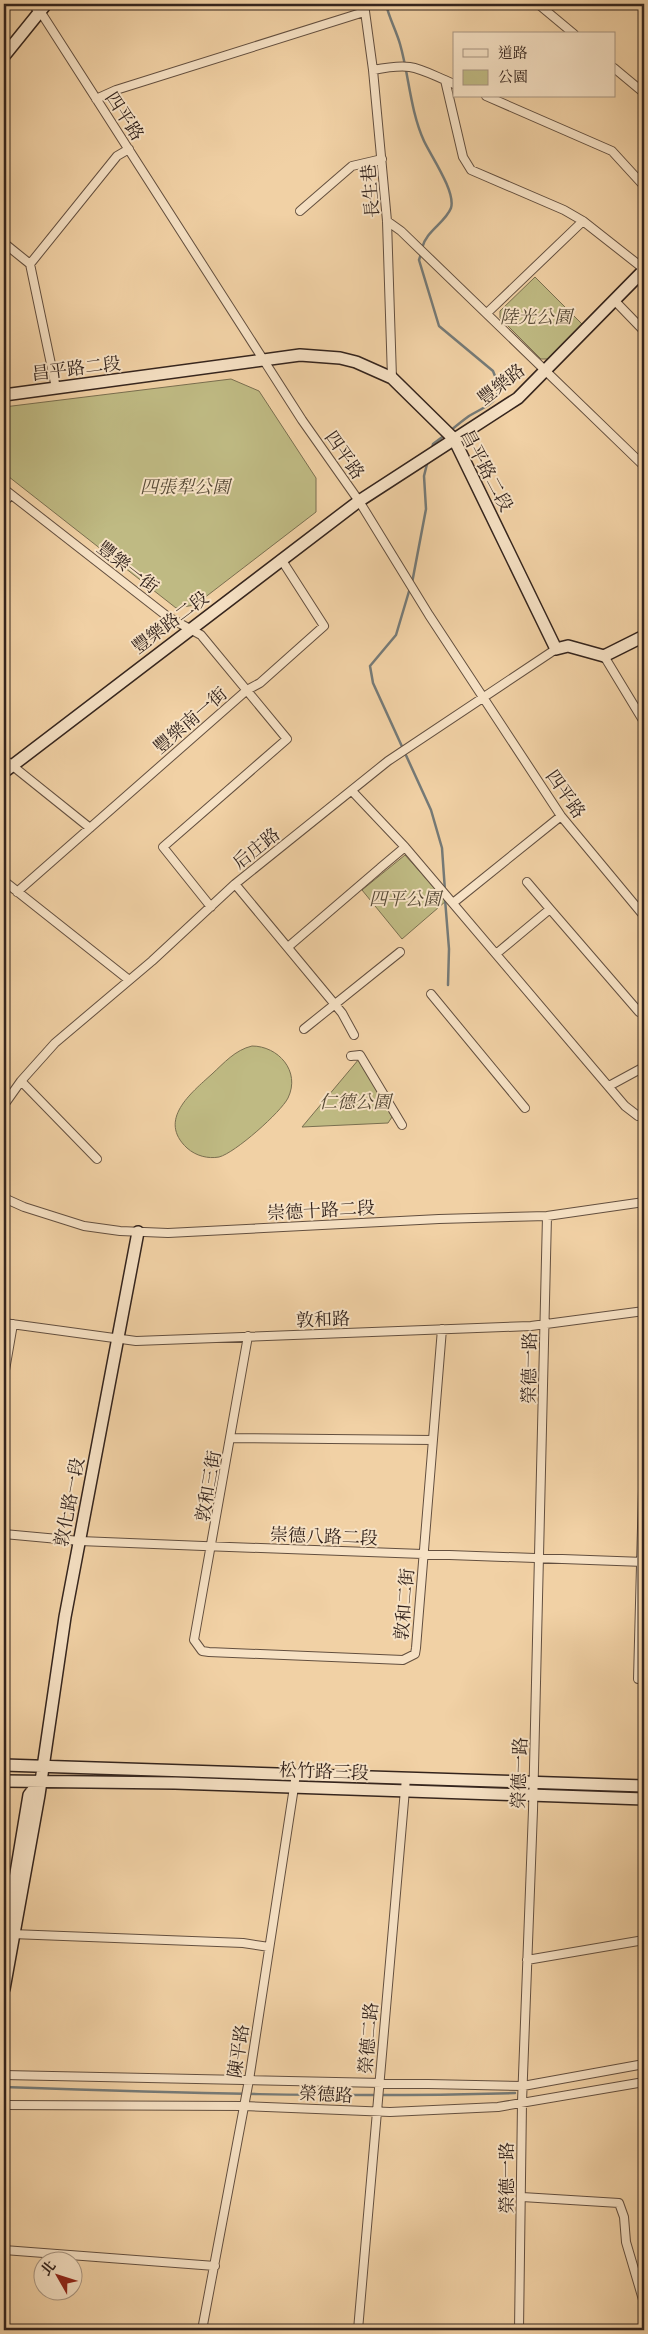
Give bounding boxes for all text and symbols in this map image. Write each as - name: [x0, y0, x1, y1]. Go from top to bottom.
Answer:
- legend: [453, 32, 616, 98]
- text: 道路: [498, 42, 528, 63]
- text: 公園: [498, 66, 528, 87]
- street label: 四平路: [99, 86, 151, 146]
- street label: 長生巷: [354, 163, 386, 219]
- park label: 陸光公園: [500, 303, 575, 330]
- street label: 昌平路二段: [30, 349, 122, 387]
- street label: 豐樂路: [471, 357, 531, 411]
- street label: 昌平路二段: [454, 424, 520, 516]
- street label: 四平路: [318, 425, 372, 485]
- park label: 四張犁公園: [140, 473, 233, 500]
- street label: 豐樂一街: [91, 534, 165, 600]
- street label: 豐樂路二段: [126, 584, 214, 660]
- street label: 豐樂南一街: [147, 680, 233, 760]
- street label: 四平路: [539, 764, 593, 824]
- street label: 后庄路: [226, 821, 286, 875]
- park label: 四平公園: [369, 885, 444, 912]
- park label: 仁德公園: [319, 1088, 394, 1115]
- street label: 崇德十路二段: [266, 1194, 376, 1226]
- street label: 敦和路: [296, 1305, 350, 1333]
- street label: 榮德一路: [515, 1332, 543, 1404]
- street label: 敦和三街: [188, 1448, 228, 1524]
- street label: 敦化路一段: [47, 1455, 91, 1549]
- street label: 崇德八路二段: [270, 1521, 378, 1551]
- street label: 敦和二街: [387, 1567, 421, 1641]
- street label: 榮德一路: [504, 1737, 534, 1809]
- street label: 松竹路三段: [279, 1756, 369, 1786]
- street label: 榮德二路: [351, 2001, 385, 2075]
- street label: 陳平路: [220, 2022, 256, 2080]
- street label: 榮德路: [298, 2079, 354, 2109]
- street label: 榮德一路: [493, 2142, 520, 2214]
- north arrow: [32, 2252, 82, 2302]
- text: 北: [36, 2256, 60, 2280]

